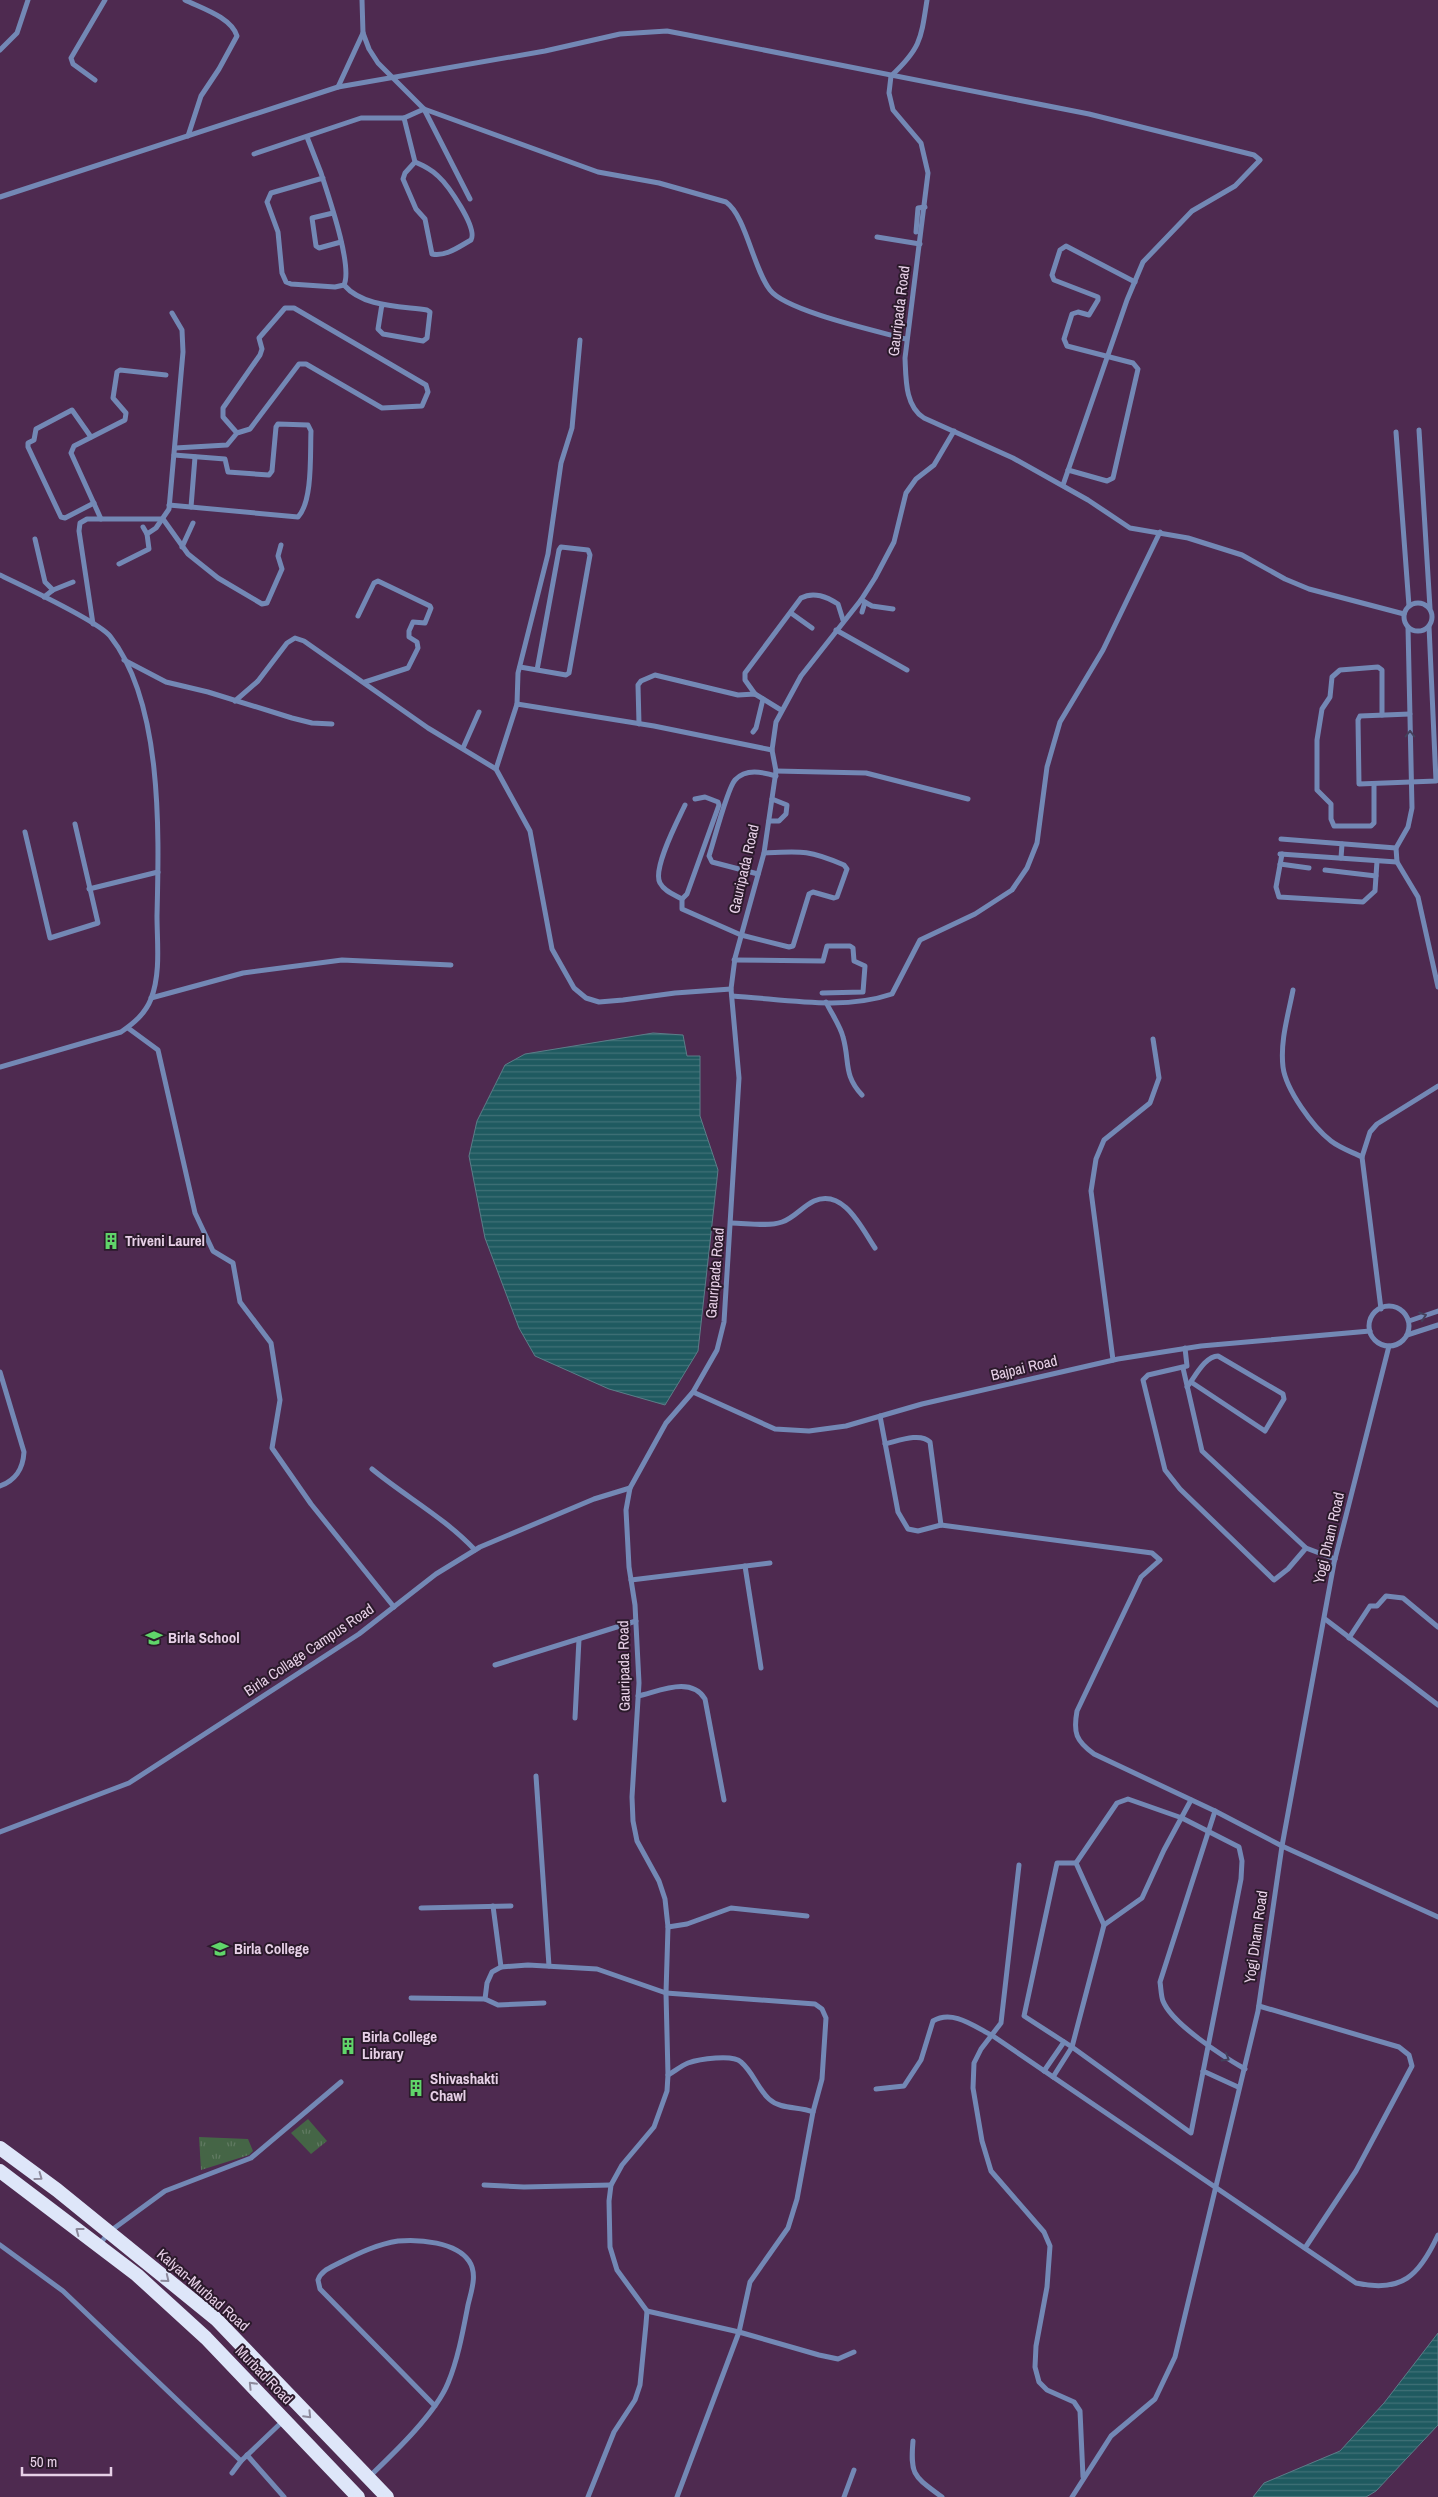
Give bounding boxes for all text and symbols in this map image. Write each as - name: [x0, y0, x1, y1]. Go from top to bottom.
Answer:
- street label: Gauripada Road: [883, 265, 914, 357]
- one-way arrow: [1405, 730, 1415, 738]
- street label: Gauripada Road: [723, 822, 764, 916]
- street label: Gauripada Road: [700, 1227, 729, 1319]
- place label: Triveni Laurel: [125, 1230, 205, 1251]
- building icon: Triveni Laurel: [101, 1231, 121, 1251]
- one-way arrow: [1419, 1312, 1427, 1322]
- street label: Bajpai Road: [989, 1350, 1059, 1385]
- street label: Yogi Dham Road: [1308, 1490, 1349, 1586]
- street label: Birla Collage Campus Road: [240, 1598, 378, 1701]
- street label: Gauripada Road: [612, 1620, 635, 1712]
- place label: Birla School: [168, 1627, 240, 1648]
- school or university icon: Birla School: [144, 1628, 164, 1648]
- street label: Yogi Dham Road: [1239, 1889, 1272, 1985]
- place label: Birla College: [234, 1938, 309, 1959]
- school or university icon: Birla College: [210, 1939, 230, 1959]
- place label: Birla College Library: [362, 2026, 437, 2064]
- building icon: Birla College Library: [338, 2036, 358, 2056]
- one-way arrow: [1221, 2052, 1230, 2062]
- place label: Shivashakti Chawl: [430, 2068, 498, 2106]
- building icon: Shivashakti Chawl: [406, 2078, 426, 2098]
- one-way arrow: [33, 2171, 43, 2180]
- one-way arrow: [76, 2228, 85, 2236]
- street label: Kalyan-Murbad Road: [153, 2244, 254, 2336]
- one-way arrow: [160, 2273, 169, 2281]
- street label: Murbad Road: [231, 2341, 298, 2409]
- one-way arrow: [249, 2382, 258, 2391]
- one-way arrow: [302, 2410, 311, 2419]
- scale bar: [22, 2444, 111, 2476]
- text: 50 m: [30, 2451, 57, 2472]

